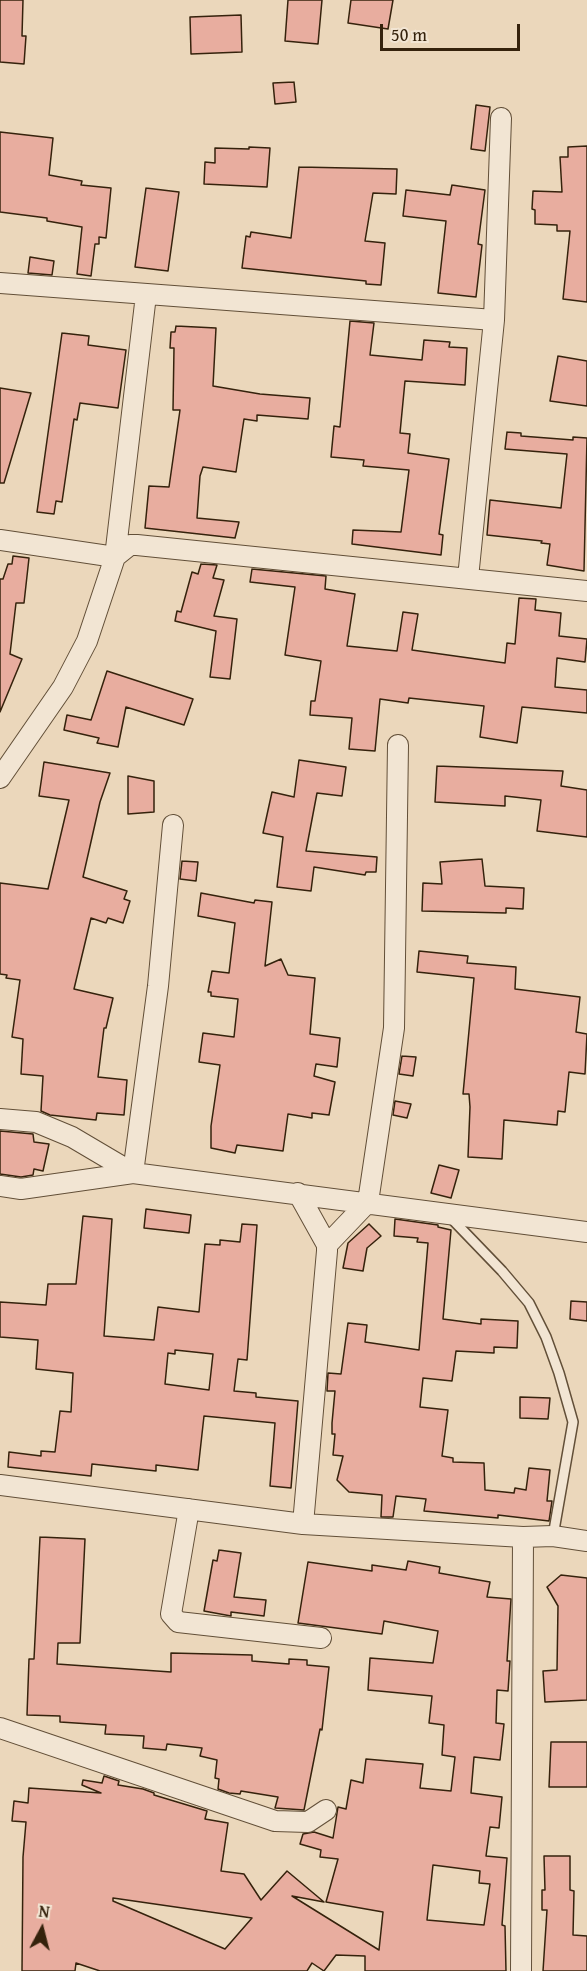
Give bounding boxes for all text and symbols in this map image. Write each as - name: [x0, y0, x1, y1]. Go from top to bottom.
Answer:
- scale bar: [383, 12, 522, 50]
- text: 50 m: [391, 21, 427, 48]
- north arrow: [12, 1899, 72, 1959]
- text: N: [37, 1899, 51, 1924]

